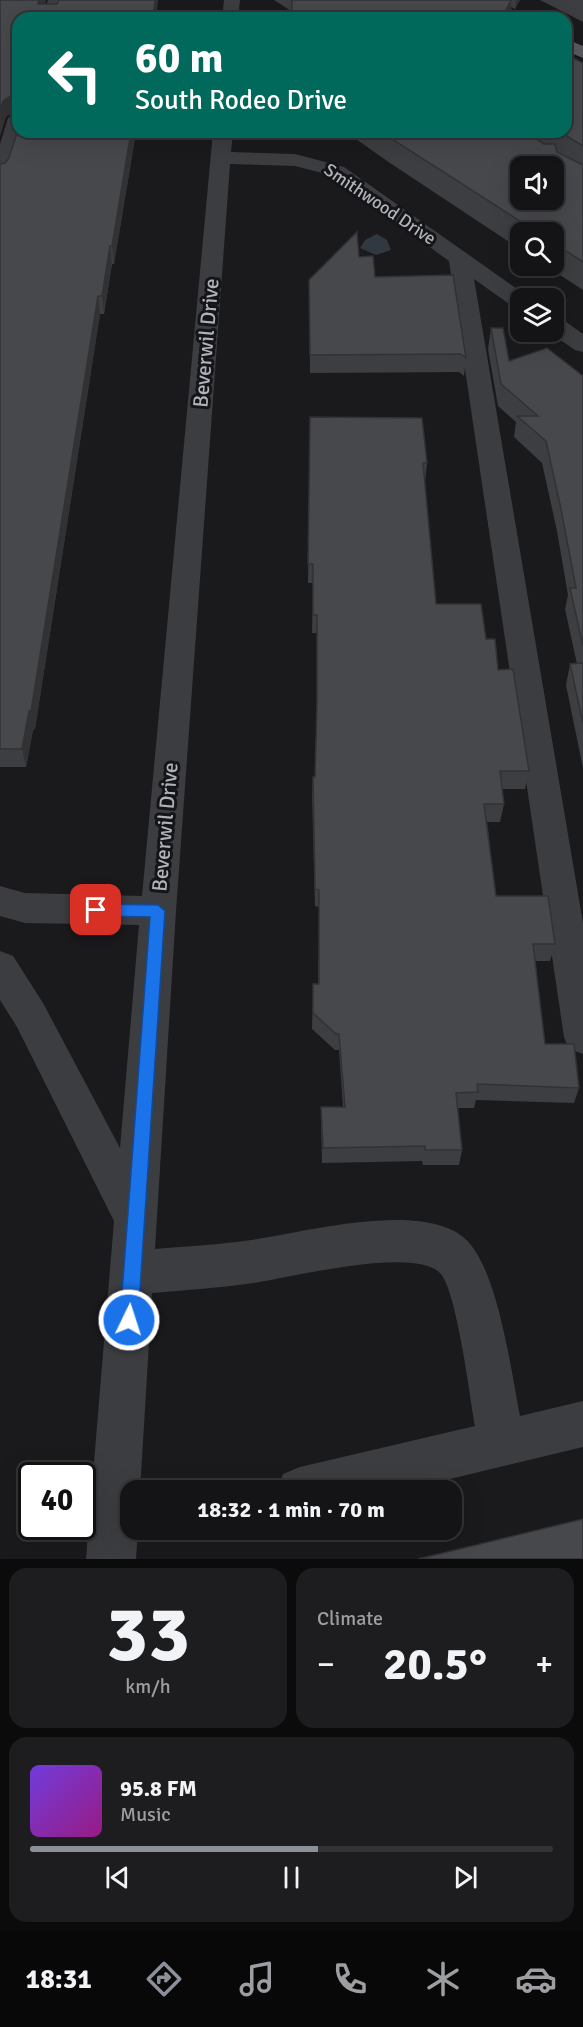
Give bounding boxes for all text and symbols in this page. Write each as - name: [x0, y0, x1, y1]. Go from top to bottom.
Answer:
- text: 60 m: [135, 33, 224, 84]
- icon: left: [36, 36, 114, 114]
- text: South Rodeo Drive: [135, 84, 347, 117]
- map controls: [510, 156, 564, 342]
- button: sound: [510, 156, 564, 210]
- street label: Smithwood Drive: [320, 158, 440, 250]
- button: search: [510, 222, 564, 276]
- street label: Beverwil Drive: [187, 277, 225, 409]
- button: layers: [510, 288, 564, 342]
- street label: Beverwil Drive: [146, 761, 184, 893]
- pin: [70, 884, 121, 935]
- icon: arrive: [79, 893, 112, 926]
- position arrow: [97, 1288, 161, 1352]
- speed limit sign: 40: [18, 1462, 96, 1540]
- text: 18:32 · 1 min · 70 m: [197, 1496, 385, 1523]
- text: 33: [106, 1587, 190, 1683]
- text: Climate: [317, 1606, 383, 1631]
- text: 20.5°: [383, 1637, 487, 1692]
- text: −: [317, 1644, 335, 1685]
- text: +: [535, 1644, 553, 1685]
- text: km/h: [125, 1674, 171, 1699]
- text: 95.8 FM: [120, 1775, 197, 1802]
- text: Music: [120, 1802, 171, 1827]
- icon: previous: [101, 1861, 134, 1894]
- icon: pause: [275, 1861, 308, 1894]
- icon: next: [449, 1861, 482, 1894]
- icon: directions: [143, 1958, 185, 2000]
- icon: music: [236, 1958, 278, 2000]
- icon: phone: [329, 1958, 371, 2000]
- icon: climate: [422, 1958, 464, 2000]
- icon: car: [515, 1958, 557, 2000]
- text: 18:31: [26, 1963, 92, 1996]

